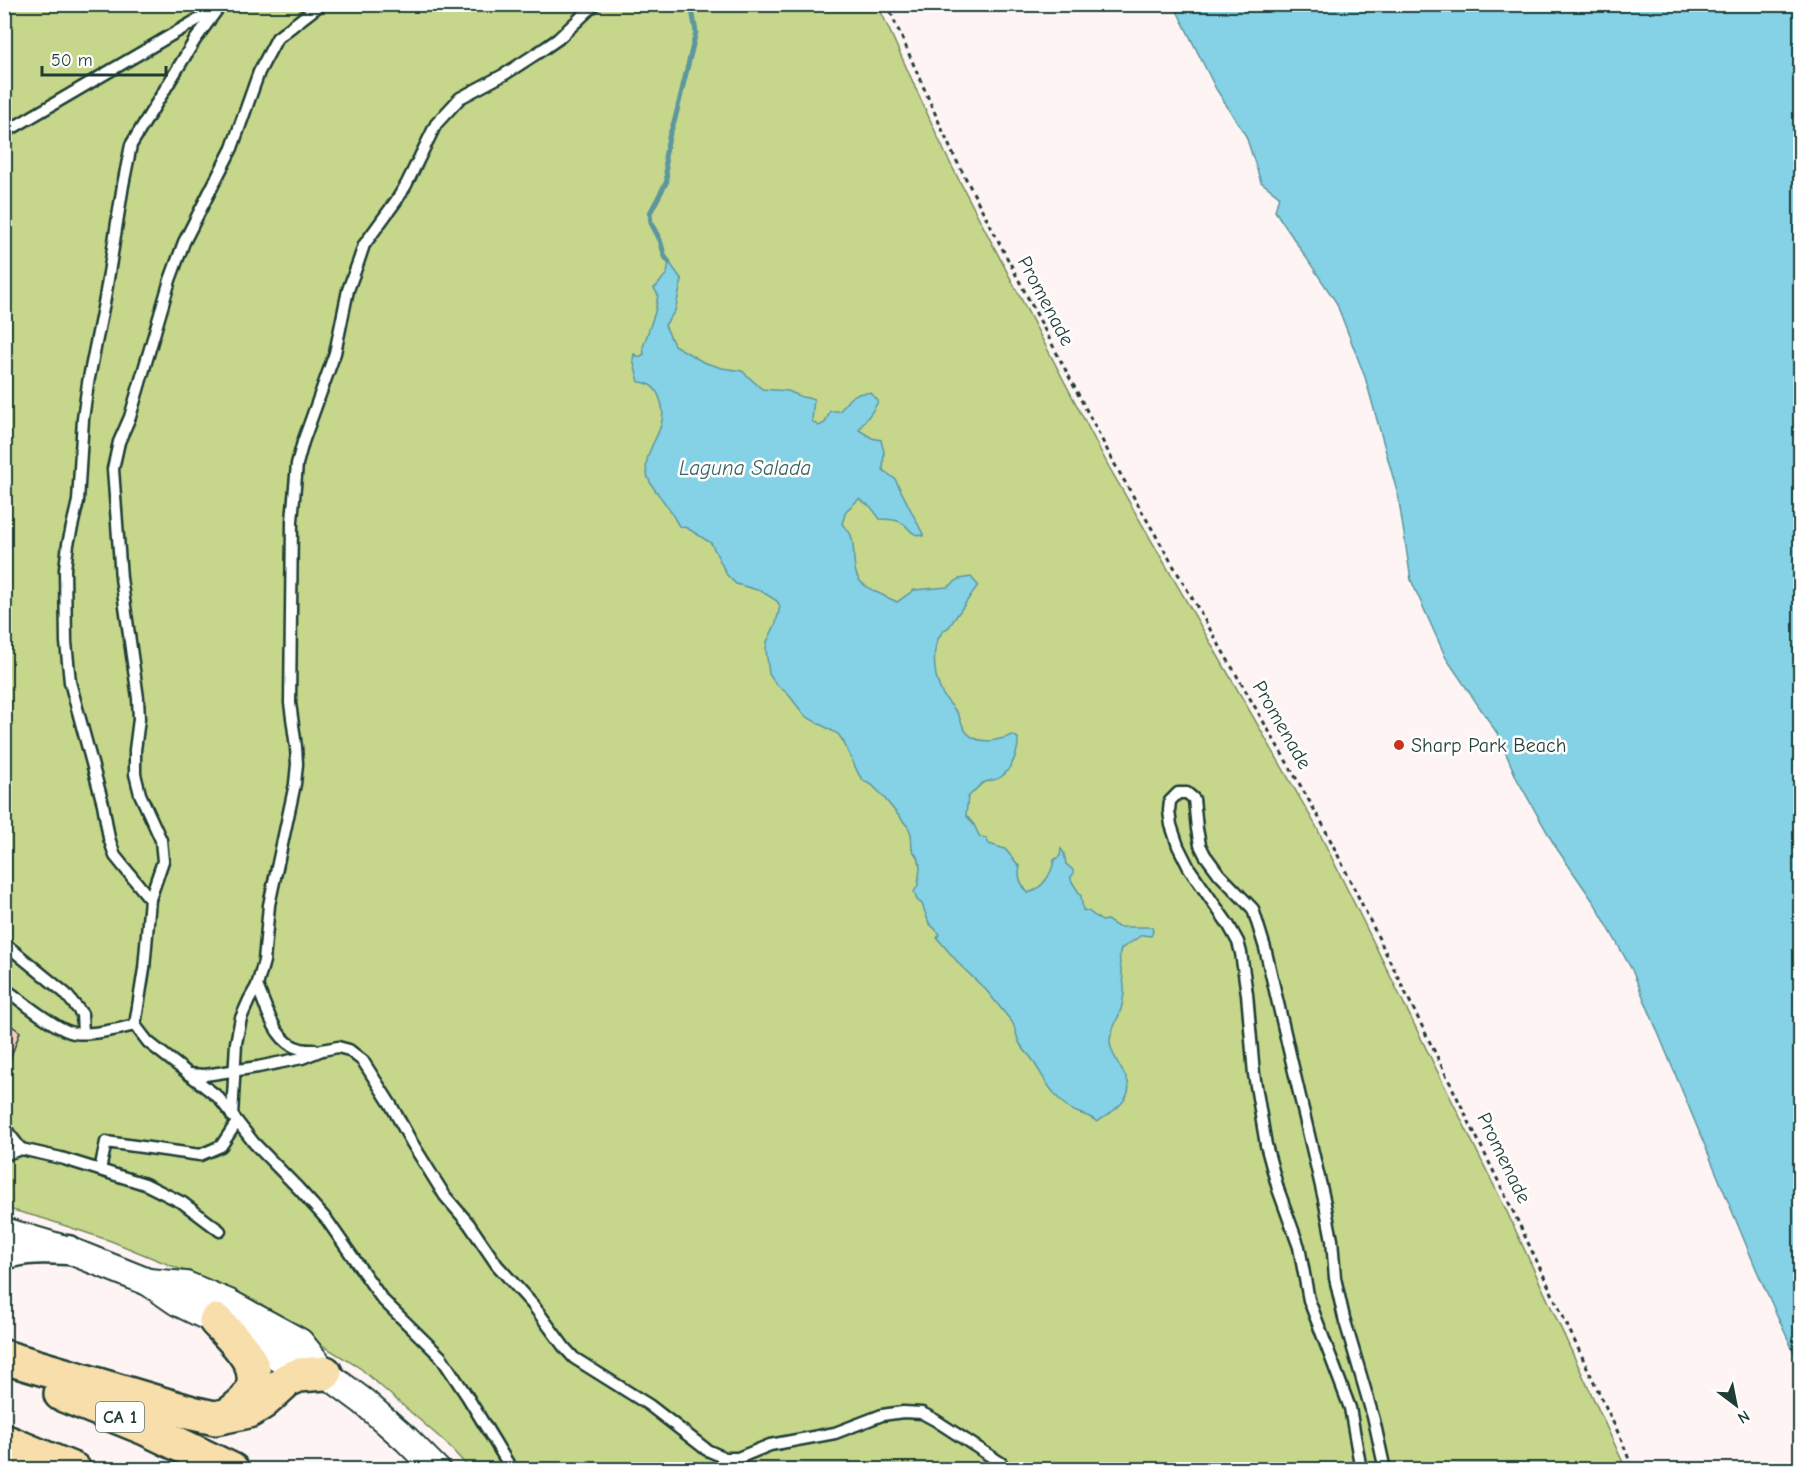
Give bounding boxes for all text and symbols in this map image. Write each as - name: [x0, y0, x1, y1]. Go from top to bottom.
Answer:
- scale bar: [42, 39, 166, 77]
- text: 50 m: [51, 50, 93, 71]
- street label: Promenade: [1013, 252, 1079, 350]
- water label: Laguna Salada: [679, 456, 811, 480]
- street label: Promenade: [1248, 677, 1316, 773]
- place label: Sharp Park Beach: [1411, 734, 1566, 757]
- marker: Sharp Park Beach: [1392, 738, 1406, 752]
- street label: Promenade: [1472, 1109, 1536, 1207]
- north arrow: [1706, 1375, 1766, 1435]
- road number: CA 1: [96, 1402, 144, 1432]
- text: N: [1734, 1406, 1753, 1427]

